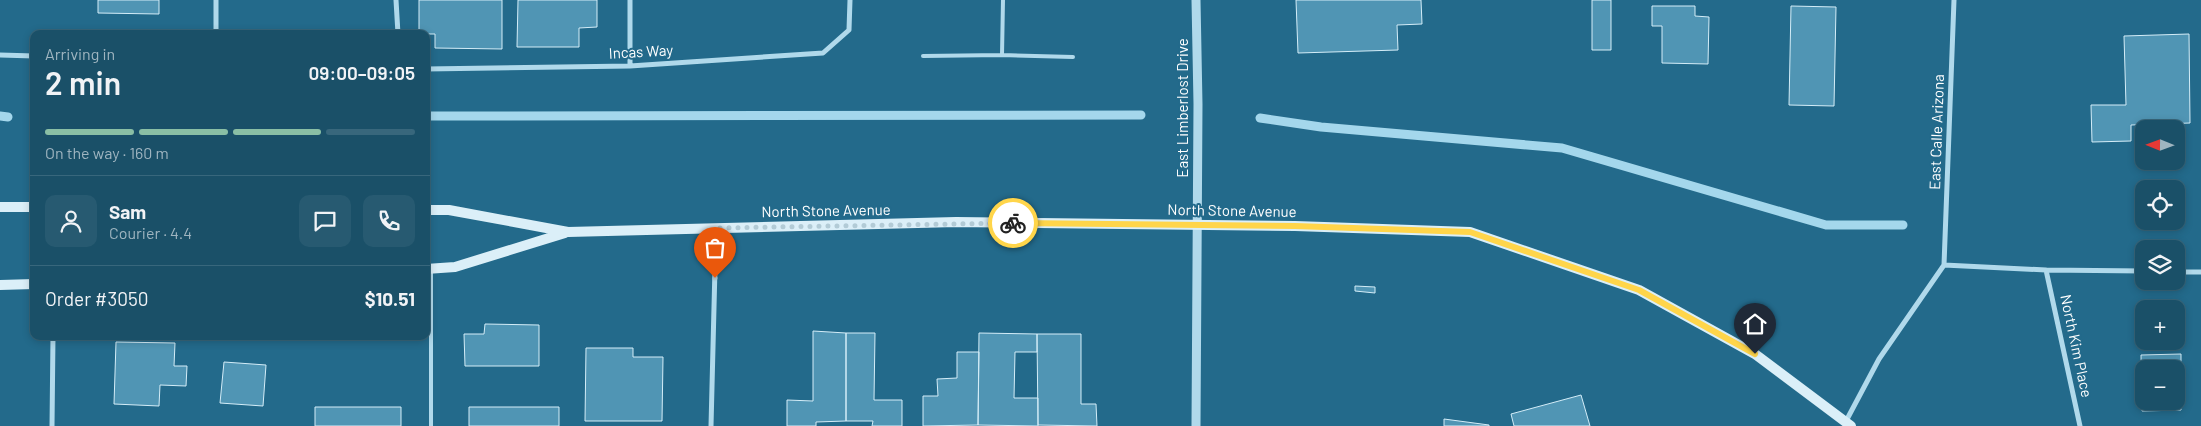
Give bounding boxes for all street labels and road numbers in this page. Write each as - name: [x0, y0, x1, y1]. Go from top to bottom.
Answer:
- street label: East Limberlost Drive: [1173, 38, 1191, 178]
- street label: Incas Way: [608, 40, 674, 62]
- street label: East Calle Arizona: [1925, 74, 1947, 190]
- street label: North Stone Avenue: [761, 200, 891, 220]
- street label: North Stone Avenue: [1167, 200, 1297, 220]
- street label: North Kim Place: [2057, 293, 2097, 399]

